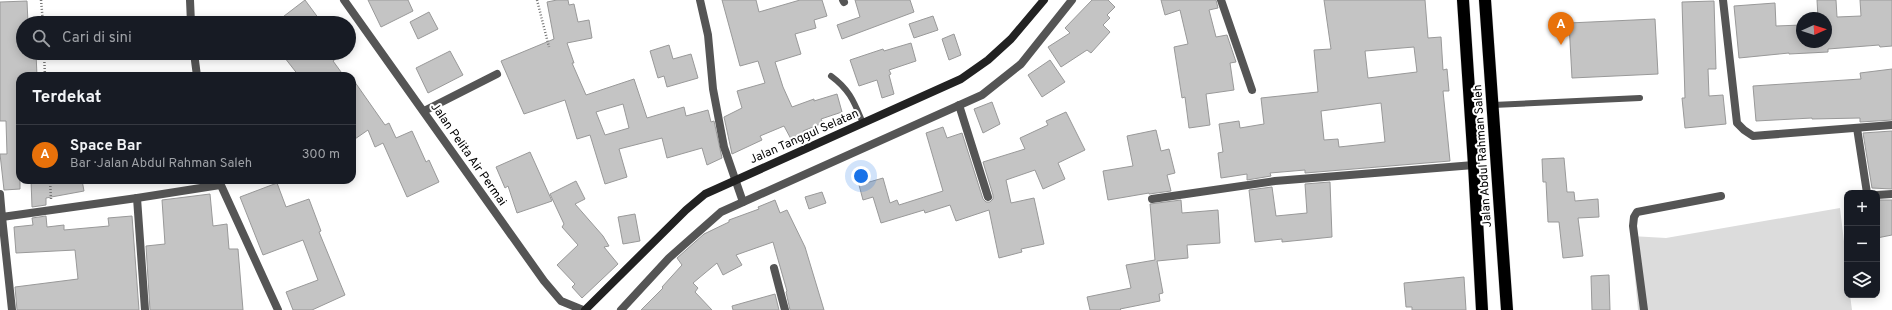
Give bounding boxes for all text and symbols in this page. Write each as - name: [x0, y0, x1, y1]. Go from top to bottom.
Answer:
- pin: A: [1548, 12, 1574, 45]
- north arrow: [1796, 12, 1832, 48]
- search box: [16, 16, 356, 60]
- icon: search: [30, 27, 52, 49]
- text: Cari di sini: [62, 29, 132, 48]
- street label: Jalan Abdul Rahman Saleh: [1470, 84, 1496, 228]
- text: Terdekat: [32, 87, 101, 109]
- street label: Jalan Pelita Air Permai: [427, 100, 510, 209]
- street label: Jalan Tanggul Selatan: [747, 106, 861, 168]
- text: Space Bar: [70, 137, 142, 156]
- text: A: [40, 147, 50, 163]
- text: 300 m: [302, 147, 340, 163]
- text: Bar · Jalan Abdul Rahman Saleh: [70, 156, 252, 172]
- your location: [851, 166, 871, 186]
- map controls: [1844, 190, 1880, 298]
- button: +: [1844, 190, 1880, 226]
- button: −: [1844, 226, 1880, 262]
- button: layers: [1844, 262, 1880, 298]

